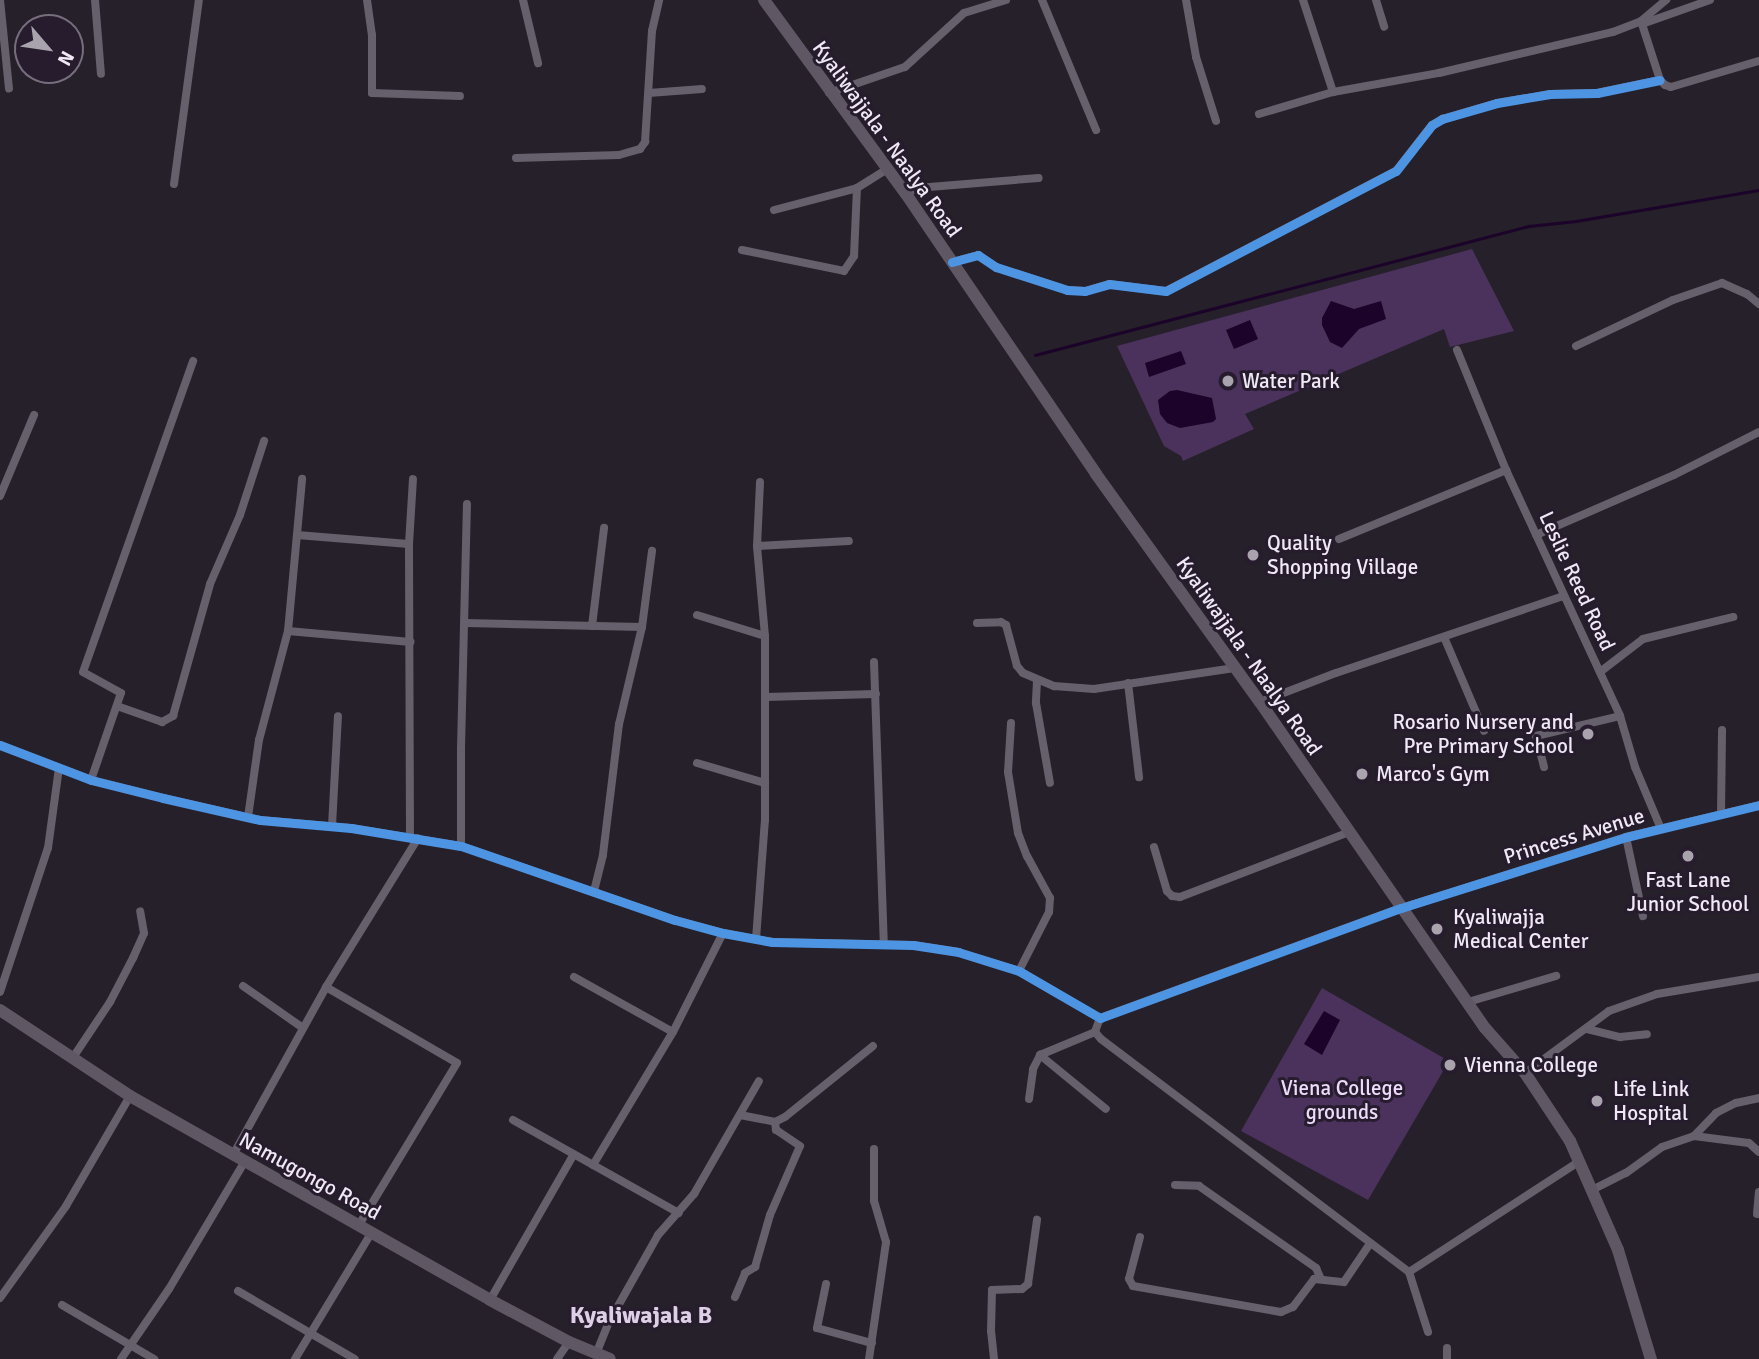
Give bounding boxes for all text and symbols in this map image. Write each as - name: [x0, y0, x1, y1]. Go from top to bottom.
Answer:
- north arrow: [14, 14, 84, 84]
- street label: Kyaliwajjala - Naalya Road: [807, 36, 967, 242]
- text: N: [52, 47, 79, 70]
- place label: Water Park: [1242, 368, 1340, 394]
- marker: Water Park: [1220, 373, 1236, 389]
- street label: Leslie Reed Road: [1534, 507, 1620, 655]
- place label: Quality Shopping Village: [1267, 530, 1418, 580]
- marker: Quality Shopping Village: [1245, 547, 1261, 563]
- street label: Kyaliwajjala - Naalya Road: [1171, 552, 1327, 760]
- place label: Rosario Nursery and Pre Primary School: [1392, 709, 1574, 759]
- marker: Rosario Nursery and Pre Primary School: [1580, 726, 1596, 742]
- place label: Marco's Gym: [1376, 761, 1490, 787]
- marker: Marco's Gym: [1354, 766, 1370, 782]
- street label: Princess Avenue: [1501, 803, 1647, 869]
- marker: Fast Lane Junior School: [1680, 848, 1696, 864]
- place label: Fast Lane Junior School: [1627, 867, 1749, 917]
- place label: Kyaliwajja Medical Center: [1453, 904, 1588, 954]
- marker: Kyaliwajja Medical Center: [1427, 919, 1447, 939]
- place label: Vienna College: [1464, 1052, 1598, 1078]
- marker: Vienna College: [1442, 1057, 1458, 1073]
- park label: Viena College grounds: [1281, 1075, 1403, 1125]
- place label: Life Link Hospital: [1613, 1076, 1689, 1126]
- marker: Life Link Hospital: [1587, 1091, 1607, 1111]
- street label: Namugongo Road: [235, 1127, 385, 1225]
- district label: Kyaliwajala B: [570, 1302, 712, 1330]

